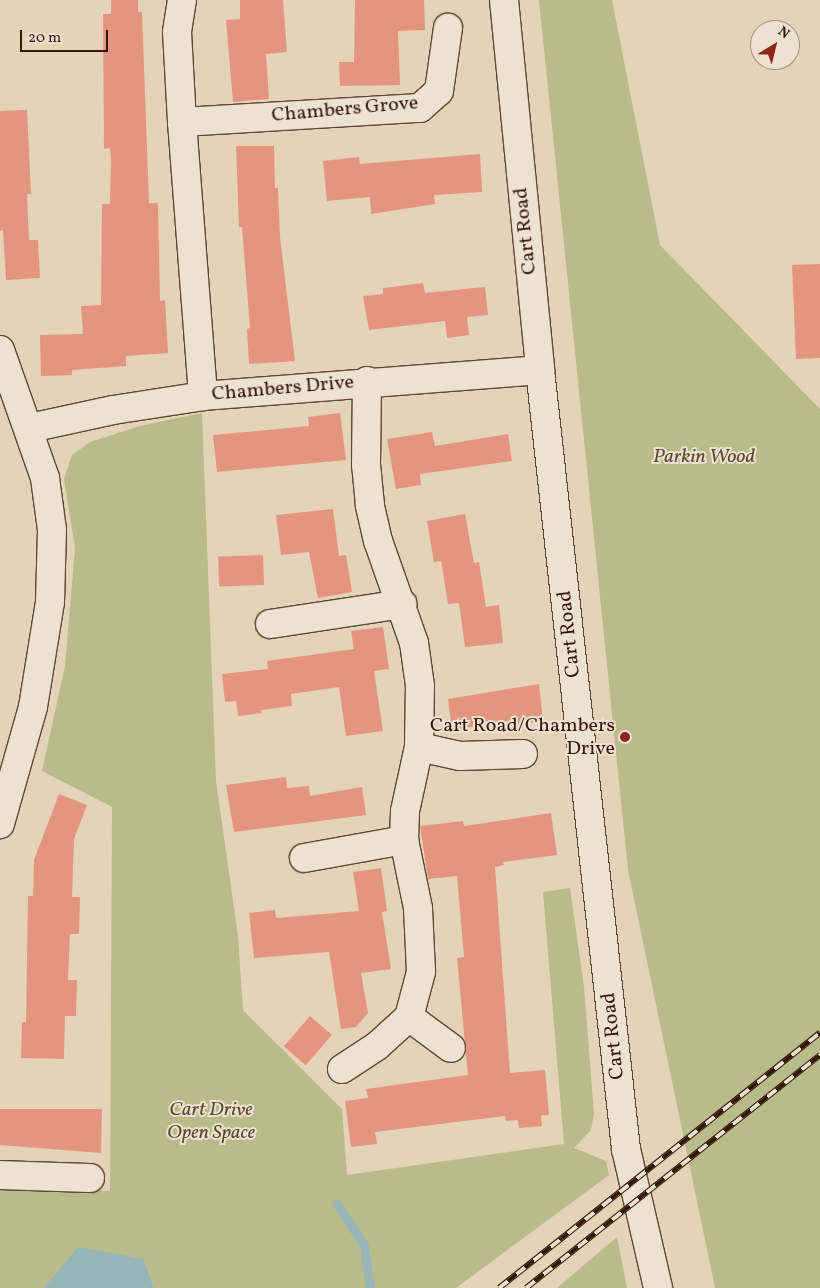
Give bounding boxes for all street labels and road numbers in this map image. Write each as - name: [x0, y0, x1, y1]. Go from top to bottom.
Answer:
- street label: Chambers Grove: [271, 92, 419, 128]
- street label: Cart Road: [509, 186, 543, 276]
- street label: Chambers Drive: [211, 371, 355, 407]
- street label: Cart Road: [553, 589, 587, 679]
- street label: Cart Road: [597, 991, 631, 1081]

